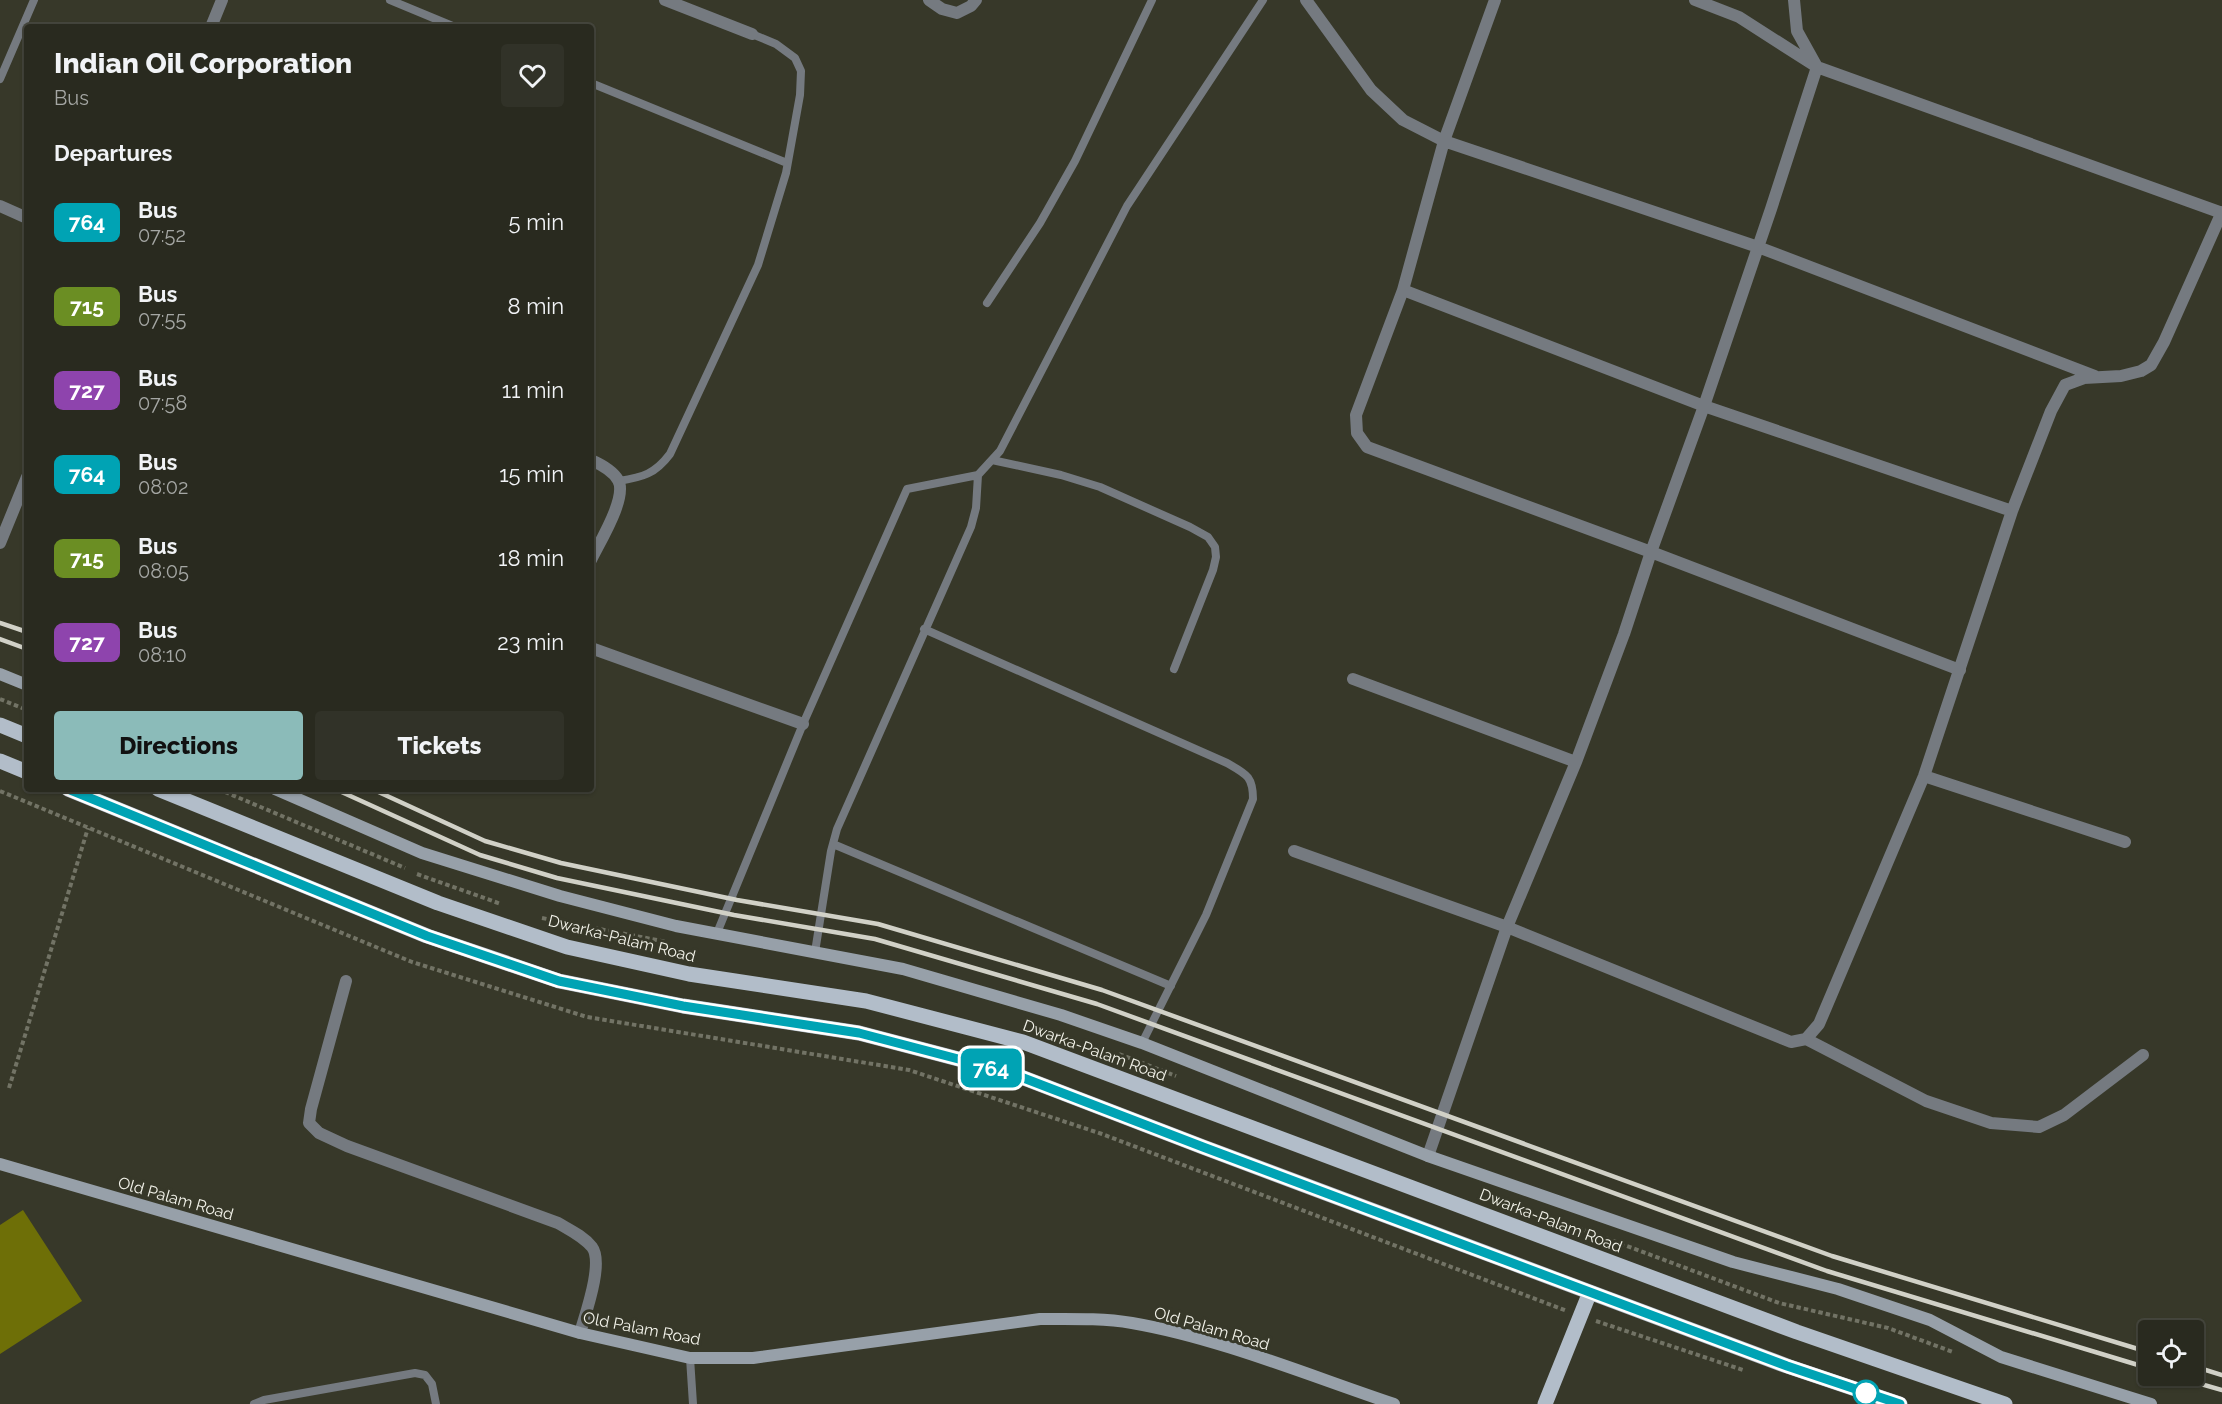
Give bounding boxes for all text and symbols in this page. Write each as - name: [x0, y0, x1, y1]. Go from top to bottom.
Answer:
- button: heart: [501, 44, 564, 107]
- text: Indian Oil Corporation: [54, 47, 352, 80]
- text: Bus: [54, 86, 89, 110]
- text: Departures: [54, 140, 172, 166]
- text: Bus: [138, 197, 177, 223]
- text: 5 min: [509, 209, 564, 235]
- text: 764: [69, 210, 105, 235]
- text: 07:52: [138, 223, 186, 247]
- text: Bus: [138, 281, 177, 307]
- text: 8 min: [508, 293, 564, 319]
- text: 715: [70, 294, 104, 319]
- text: 07:55: [138, 307, 186, 331]
- text: Bus: [138, 365, 177, 391]
- text: 11 min: [502, 377, 564, 403]
- text: 727: [69, 378, 105, 403]
- text: 07:58: [138, 391, 187, 415]
- text: Bus: [138, 449, 177, 475]
- text: 15 min: [499, 461, 564, 487]
- text: 764: [69, 462, 105, 487]
- text: 08:02: [138, 475, 189, 499]
- text: Bus: [138, 533, 177, 559]
- text: 18 min: [498, 545, 564, 571]
- text: 715: [70, 546, 104, 571]
- text: 08:05: [138, 559, 189, 583]
- text: Bus: [138, 617, 177, 643]
- text: 23 min: [497, 629, 564, 655]
- text: 727: [69, 630, 105, 655]
- text: 08:10: [138, 643, 187, 667]
- button: Directions: [54, 711, 303, 780]
- button: Tickets: [315, 711, 564, 780]
- street label: Dwarka-Palam Road: [546, 911, 698, 966]
- street label: Dwarka-Palam Road: [1020, 1016, 1169, 1085]
- line badge: 764: [956, 1048, 1026, 1088]
- text: 764: [973, 1056, 1009, 1081]
- street label: Old Palam Road: [116, 1173, 236, 1224]
- street label: Dwarka-Palam Road: [1477, 1184, 1625, 1256]
- street label: Old Palam Road: [1152, 1303, 1272, 1354]
- street label: Old Palam Road: [582, 1308, 702, 1349]
- map controls: [2138, 1320, 2204, 1386]
- button: locate: [2138, 1320, 2204, 1386]
- unlabelled marker: [1853, 1380, 1879, 1404]

